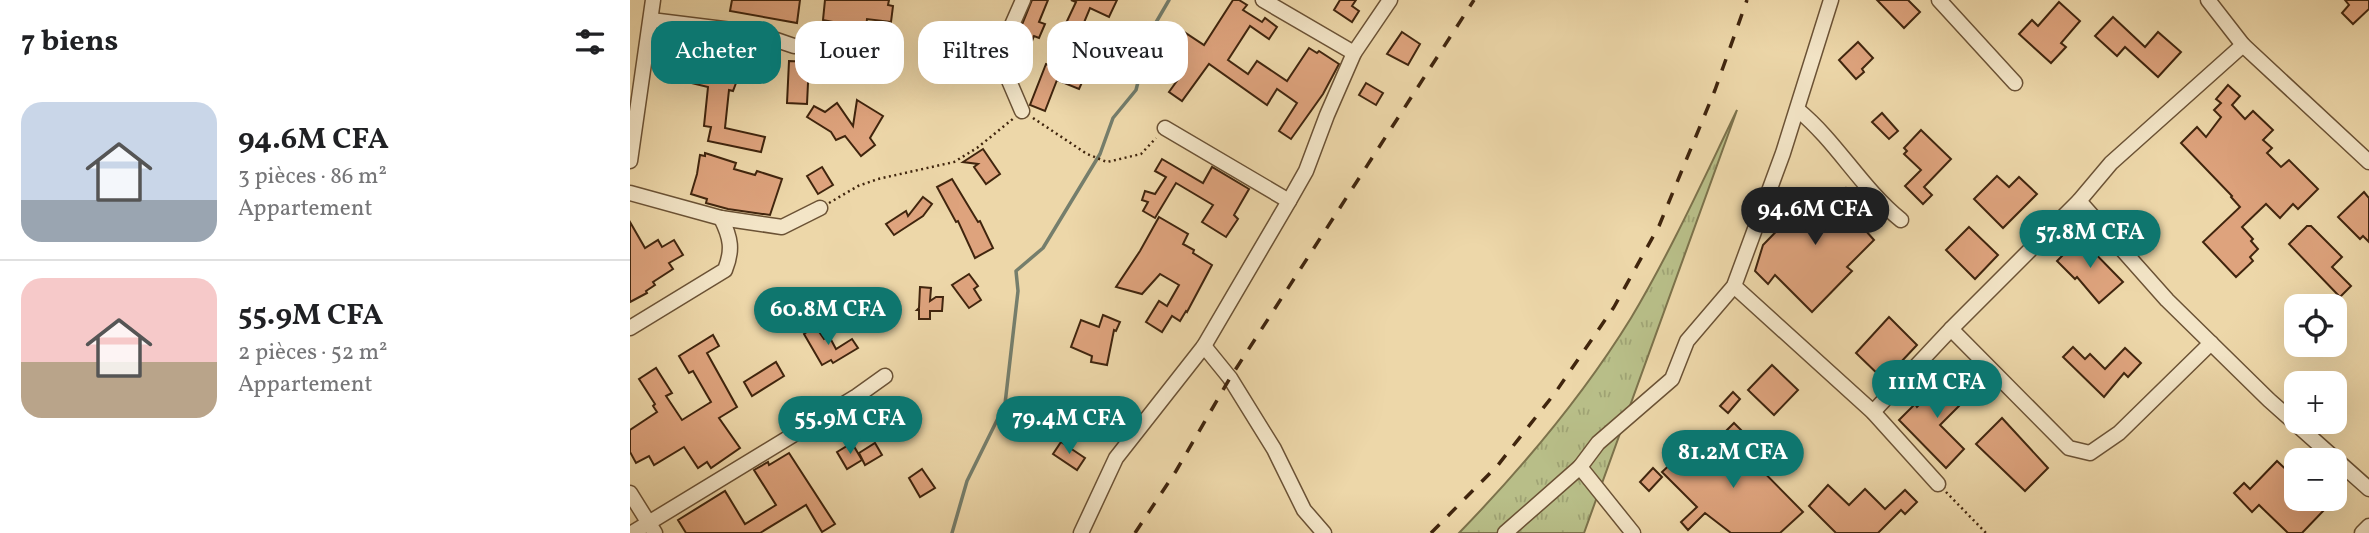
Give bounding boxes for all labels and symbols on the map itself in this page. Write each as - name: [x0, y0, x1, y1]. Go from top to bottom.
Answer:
- pin: 94.6M CFA: [1735, 188, 1895, 247]
- pin: 57.8M CFA: [2010, 210, 2170, 270]
- pin: 60.8M CFA: [748, 288, 908, 347]
- pin: 111M CFA: [1865, 360, 2009, 420]
- pin: 55.9M CFA: [770, 396, 930, 456]
- pin: 79.4M CFA: [989, 396, 1149, 456]
- pin: 81.2M CFA: [1653, 430, 1813, 490]

